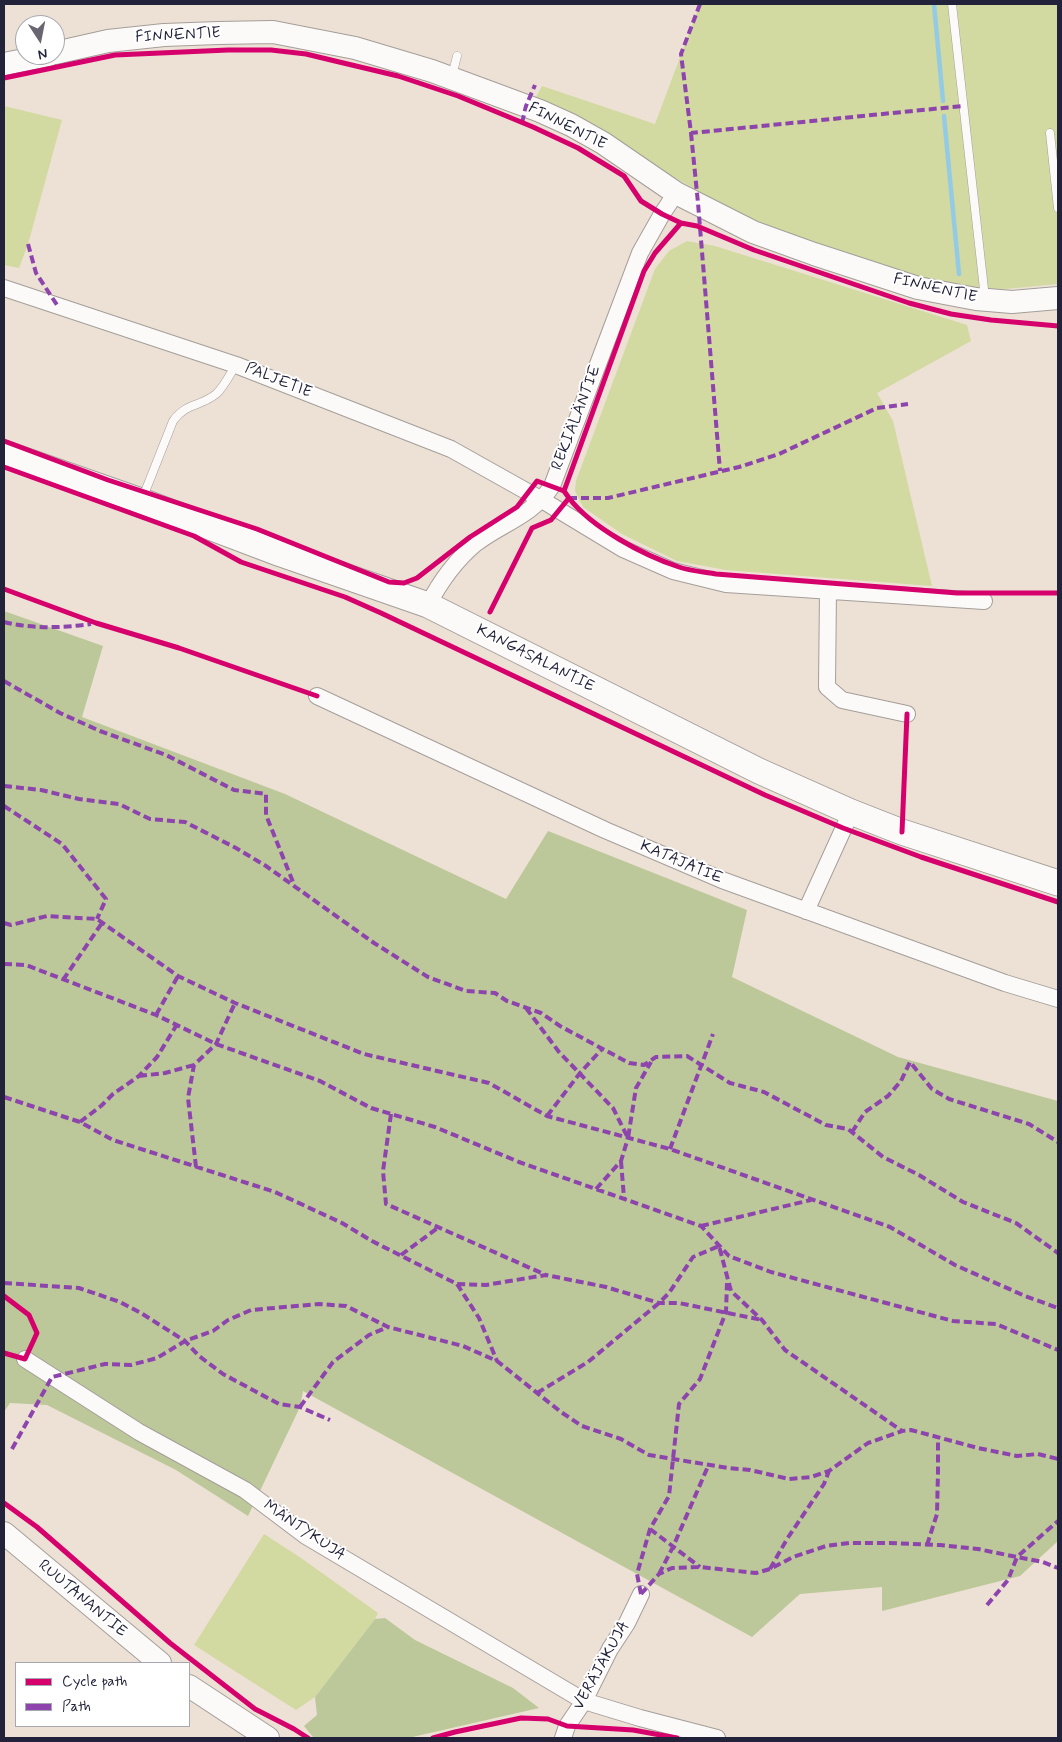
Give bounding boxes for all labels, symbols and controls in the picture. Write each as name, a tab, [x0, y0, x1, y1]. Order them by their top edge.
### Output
north arrow	[15, 15, 65, 65]
street label: FINNENTIE	[135, 24, 221, 48]
text: N	[36, 44, 49, 63]
street label: FINNENTIE	[525, 99, 609, 155]
street label: FINNENTIE	[891, 270, 979, 308]
street label: PALJETIE	[242, 359, 314, 403]
street label: REKIÄLÄNTIE	[548, 363, 606, 473]
street label: KANGASALANTIE	[473, 621, 597, 697]
street label: KATAJATIE	[637, 837, 725, 889]
street label: MÄNTYKUJA	[259, 1497, 349, 1565]
street label: RUUTANANTIE	[34, 1556, 130, 1642]
street label: VERÄJÄKUJA	[570, 1618, 634, 1714]
legend	[15, 1662, 190, 1727]
text: Cycle path	[62, 1672, 127, 1692]
text: Path	[62, 1697, 91, 1717]

